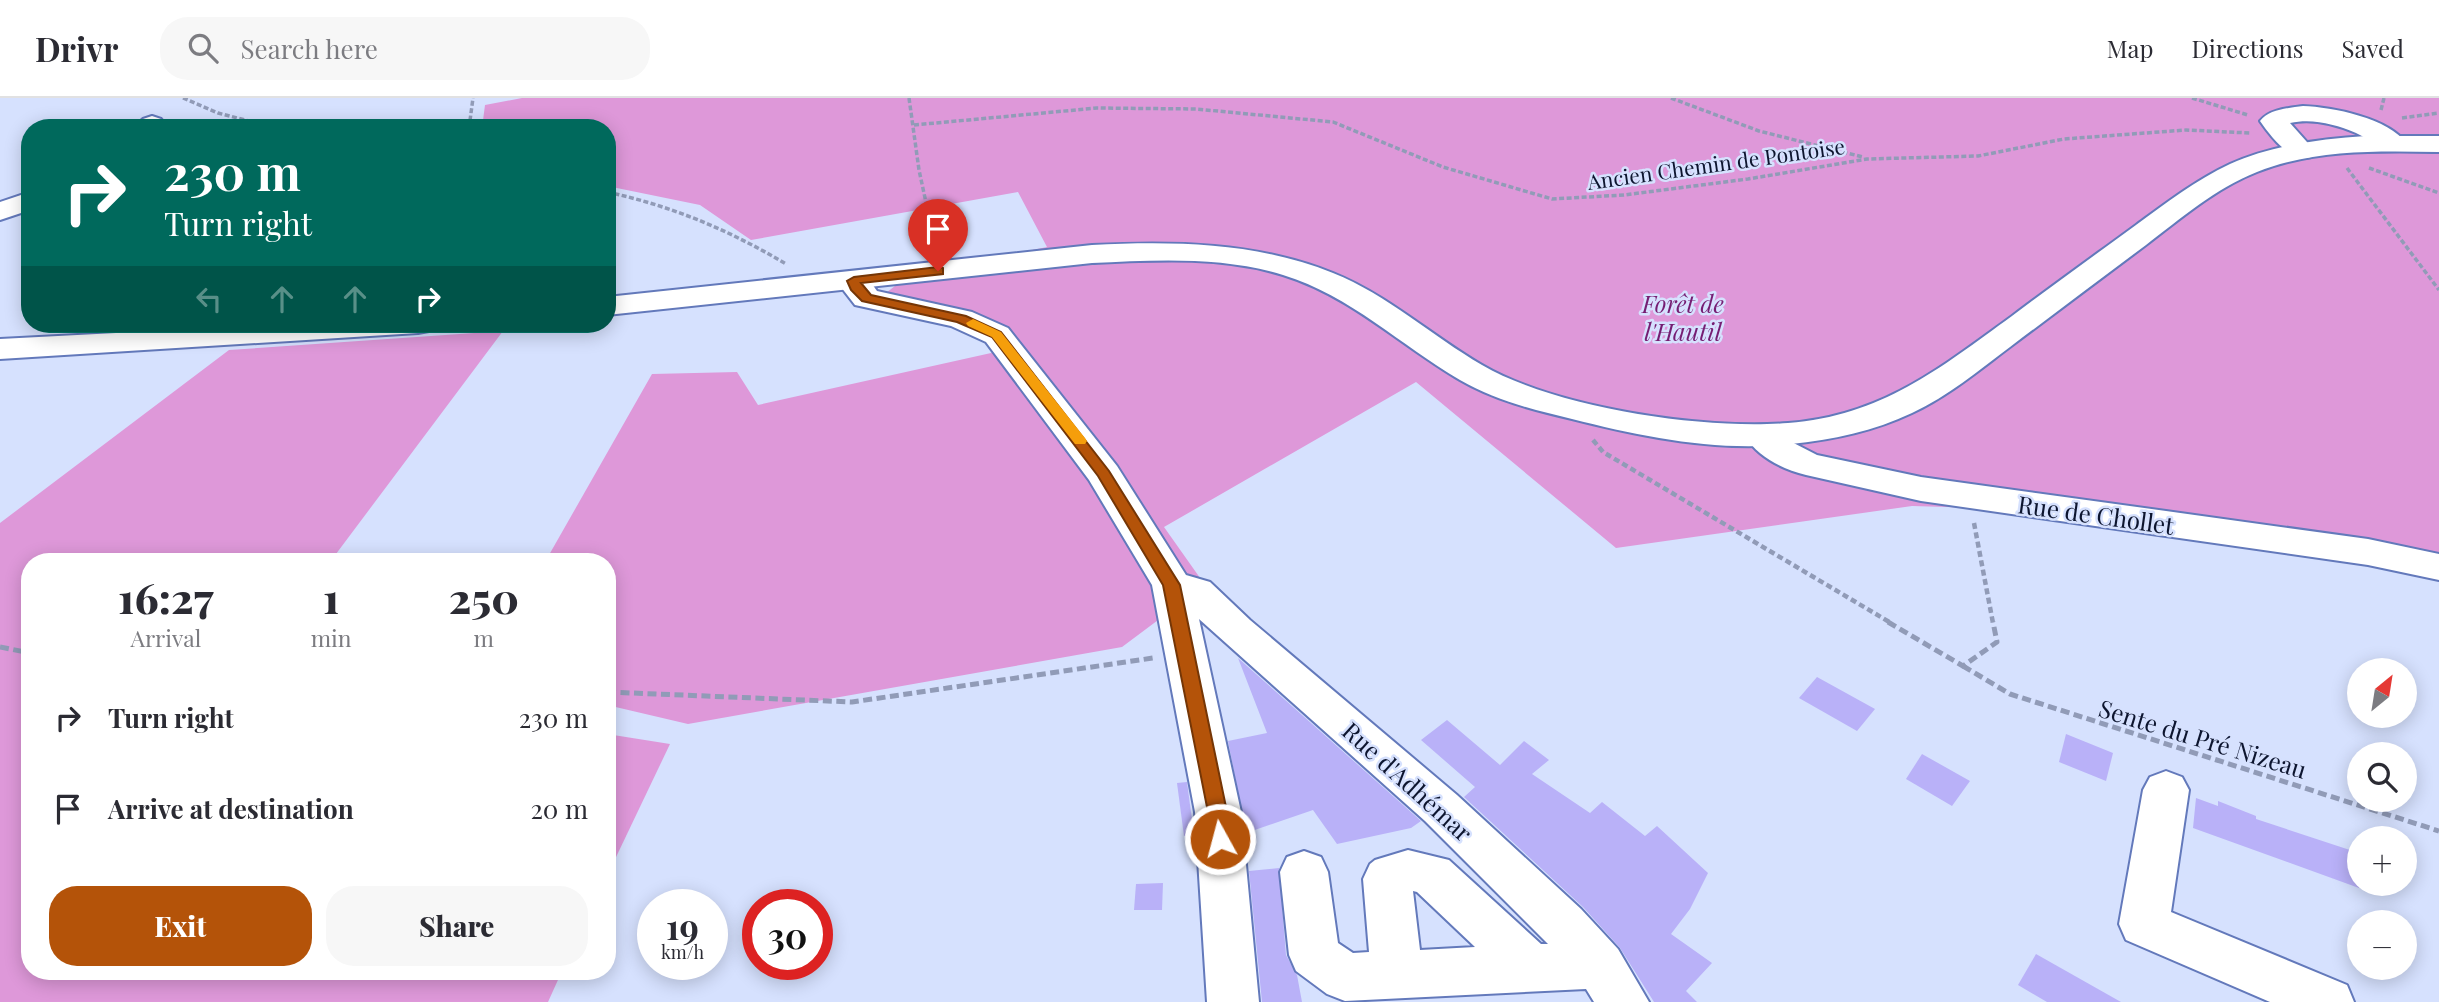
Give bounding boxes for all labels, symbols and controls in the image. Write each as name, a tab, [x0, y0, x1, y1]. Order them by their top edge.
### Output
search box	[160, 17, 650, 80]
text: Drivr	[35, 26, 118, 70]
icon: search	[184, 29, 222, 67]
text: Search here	[240, 31, 378, 66]
text: Map	[2107, 32, 2153, 64]
text: Directions	[2191, 32, 2304, 64]
text: Saved	[2342, 32, 2404, 64]
street label: Ancien Chemin de Pontoise	[1584, 131, 1847, 195]
text: 230 m	[164, 138, 301, 203]
icon: right	[49, 147, 140, 238]
pin	[908, 199, 968, 271]
text: Turn right	[164, 201, 312, 244]
icon: arrive	[919, 210, 957, 248]
icon: left	[190, 280, 228, 318]
icon: ahead	[263, 280, 301, 318]
icon: ahead	[336, 280, 374, 318]
icon: right	[409, 280, 447, 318]
park label: Forêt de l'Hautil	[1641, 287, 1724, 347]
street label: Rue de Chollet	[2016, 487, 2177, 541]
text: 16:27	[118, 569, 214, 625]
text: 1	[323, 569, 339, 625]
text: 250	[449, 569, 519, 625]
text: Arrival	[130, 622, 201, 653]
text: min	[311, 622, 352, 653]
text: m	[474, 622, 494, 653]
north arrow	[2347, 658, 2417, 728]
map controls	[2347, 658, 2417, 980]
street label: Sente du Pré Nizeau	[2095, 691, 2311, 785]
icon: right	[49, 699, 87, 737]
text: Turn right	[108, 700, 234, 735]
text: 230 m	[519, 700, 588, 735]
street label: Rue d'Adhémar	[1336, 714, 1480, 848]
button: search	[2347, 742, 2417, 812]
icon: arrive	[49, 790, 87, 828]
text: Arrive at destination	[108, 791, 354, 826]
text: 20 m	[530, 791, 588, 826]
position arrow	[1183, 802, 1257, 876]
button: +	[2347, 826, 2417, 896]
button: Exit	[49, 886, 312, 966]
button: Share	[326, 886, 588, 966]
speed limit sign: 30	[742, 889, 833, 980]
text: 19	[666, 902, 699, 949]
button: −	[2347, 910, 2417, 980]
text: km/h	[661, 940, 704, 964]

